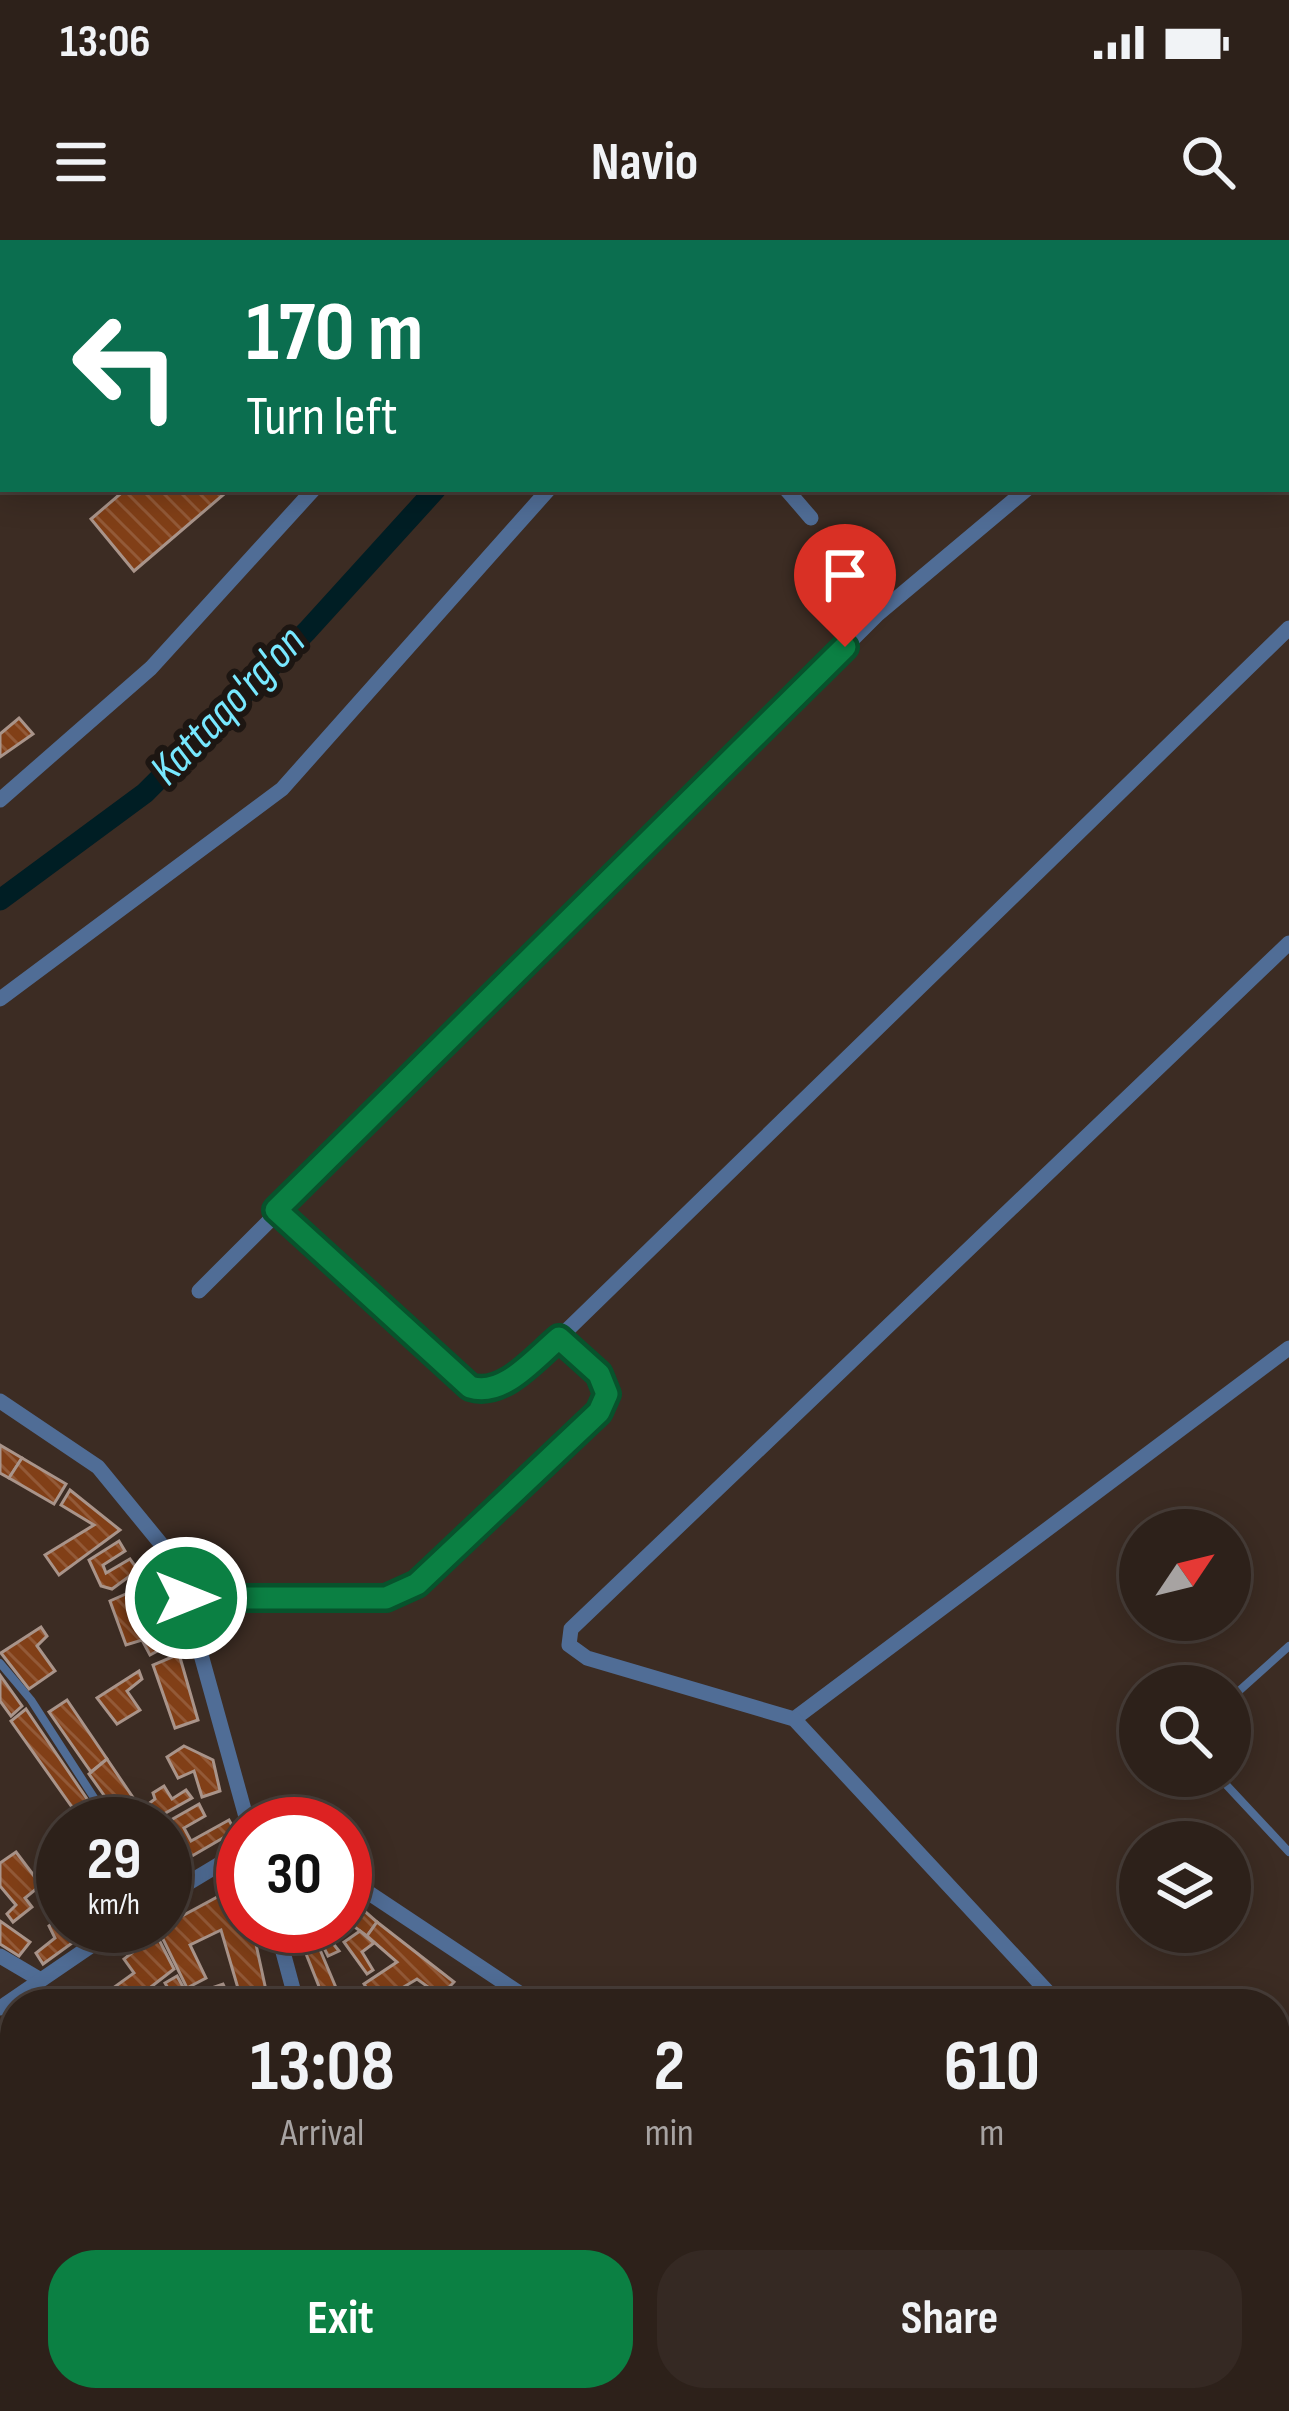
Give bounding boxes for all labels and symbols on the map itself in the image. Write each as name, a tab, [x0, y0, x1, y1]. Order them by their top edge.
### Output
pin	[794, 524, 896, 647]
water label: Kattaqo'rg'on	[139, 615, 317, 797]
north arrow	[1119, 1509, 1251, 1641]
position arrow	[123, 1535, 249, 1661]
speed limit sign: 30	[216, 1797, 372, 1953]

